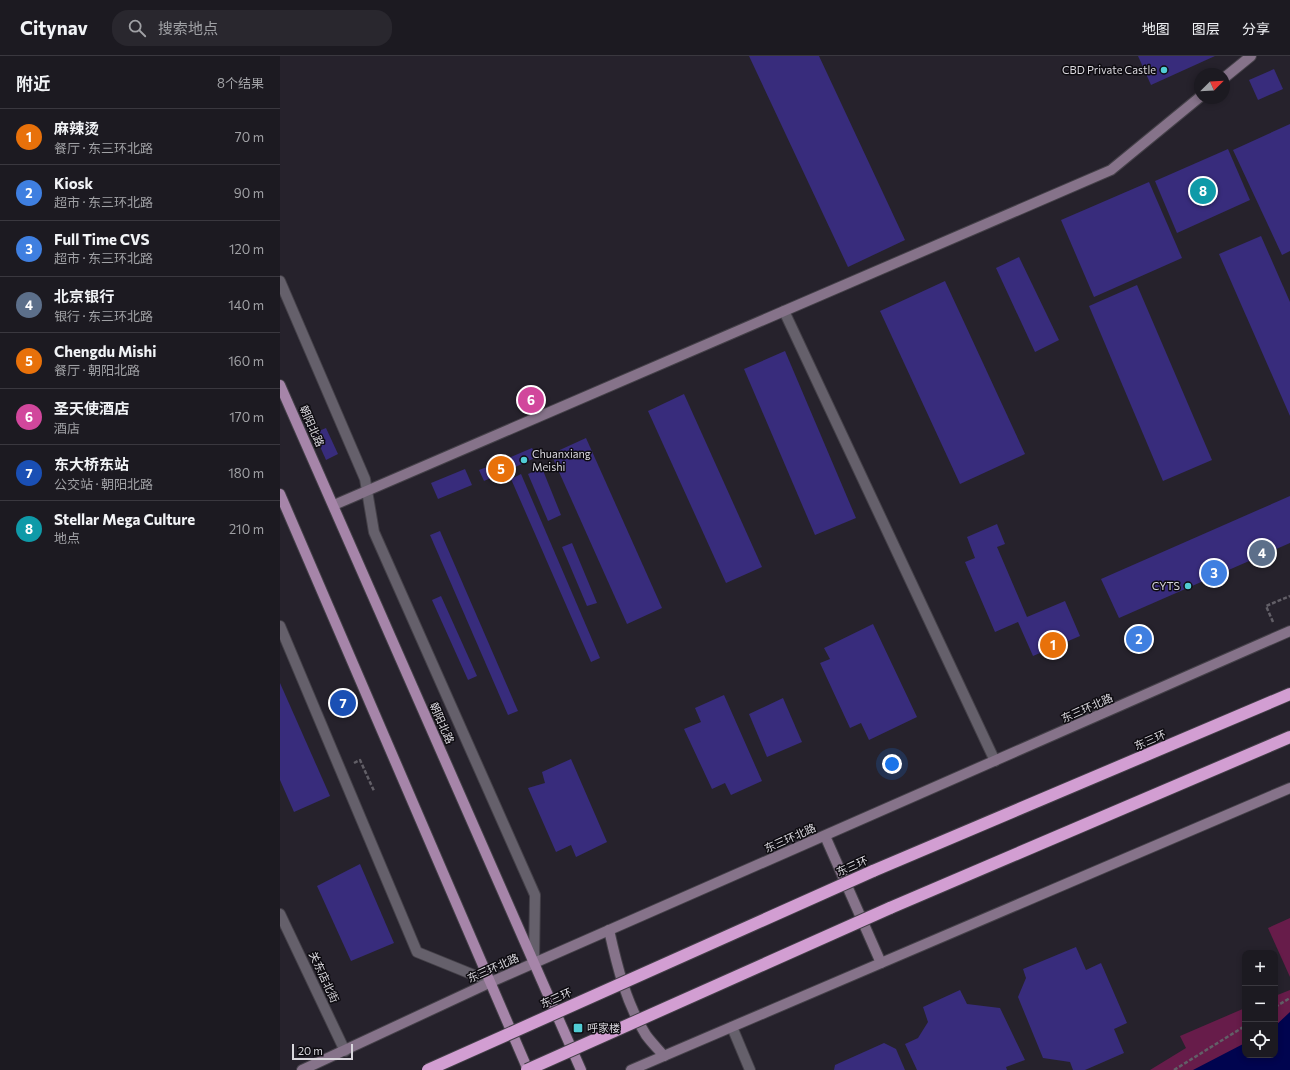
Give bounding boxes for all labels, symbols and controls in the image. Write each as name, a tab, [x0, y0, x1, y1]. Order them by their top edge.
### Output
search box	[112, 10, 392, 46]
text: Citynav	[20, 16, 88, 39]
icon: search	[126, 17, 148, 39]
text: 搜索地点	[158, 19, 218, 37]
text: 地图	[1142, 20, 1170, 37]
text: 图层	[1192, 20, 1220, 37]
text: 分享	[1242, 20, 1270, 37]
place label: CBD Private Castle	[1062, 63, 1156, 76]
marker: CBD Private Castle	[1159, 65, 1169, 75]
north arrow	[1194, 68, 1230, 104]
text: 附近	[16, 73, 50, 94]
text: 8个结果	[217, 75, 264, 91]
text: 麻辣烫	[54, 119, 99, 137]
text: 1	[26, 129, 32, 145]
text: 70 m	[235, 129, 264, 145]
text: 餐厅 · 东三环北路	[54, 140, 153, 156]
text: Kiosk	[54, 174, 93, 192]
pin: 8	[1190, 176, 1216, 206]
text: 2	[25, 185, 33, 201]
text: 90 m	[234, 185, 264, 201]
text: 超市 · 东三环北路	[54, 194, 153, 210]
text: Full Time CVS	[54, 230, 149, 248]
text: 3	[25, 241, 33, 257]
text: 120 m	[229, 241, 264, 257]
text: 超市 · 东三环北路	[54, 250, 153, 266]
text: 北京银行	[54, 287, 114, 305]
text: 4	[25, 297, 33, 313]
text: 140 m	[228, 297, 264, 313]
text: 银行 · 东三环北路	[54, 308, 153, 324]
text: Chengdu Mishi	[54, 342, 156, 360]
text: 5	[25, 353, 33, 369]
text: 160 m	[228, 353, 264, 369]
text: 餐厅 · 朝阳北路	[54, 362, 140, 378]
pin: 6	[518, 385, 544, 415]
text: 圣天使酒店	[54, 399, 129, 417]
street label: 朝阳北路	[298, 403, 327, 449]
text: 6	[25, 409, 33, 425]
text: 170 m	[229, 409, 264, 425]
text: 酒店	[54, 420, 80, 436]
place label: Chuanxiang Meishi	[532, 447, 591, 473]
pin: 5	[488, 454, 514, 484]
text: 东大桥东站	[54, 455, 129, 473]
marker: Chuanxiang Meishi	[519, 455, 529, 465]
text: 7	[25, 465, 33, 481]
text: 180 m	[228, 465, 264, 481]
text: 公交站 · 朝阳北路	[54, 476, 153, 492]
text: Stellar Mega Culture	[54, 510, 195, 528]
text: 8	[25, 521, 33, 537]
text: 210 m	[229, 521, 264, 537]
text: 地点	[54, 530, 80, 546]
pin: 4	[1249, 538, 1275, 568]
pin: 3	[1201, 558, 1227, 588]
place label: CYTS	[1152, 579, 1180, 592]
marker: CYTS	[1183, 581, 1193, 591]
pin: 2	[1126, 624, 1152, 654]
pin: 1	[1040, 630, 1066, 660]
pin: 7	[330, 688, 356, 718]
street label: 东三环北路	[1059, 690, 1115, 725]
street label: 朝阳北路	[428, 700, 457, 746]
street label: 东三环	[1132, 727, 1168, 752]
your location	[882, 754, 902, 774]
street label: 东三环北路	[762, 820, 818, 855]
street label: 东三环	[834, 853, 870, 878]
street label: 关东店北街	[307, 949, 342, 1004]
street label: 东三环北路	[465, 950, 521, 985]
map controls	[1242, 950, 1278, 1058]
button: +	[1242, 950, 1278, 986]
street label: 东三环	[538, 985, 574, 1010]
button: −	[1242, 986, 1278, 1022]
place label: 呼家楼	[587, 1021, 620, 1034]
marker: 呼家楼	[572, 1022, 584, 1034]
button: locate	[1242, 1022, 1278, 1058]
scale bar	[292, 1042, 353, 1061]
text: 20 m	[298, 1044, 323, 1057]

